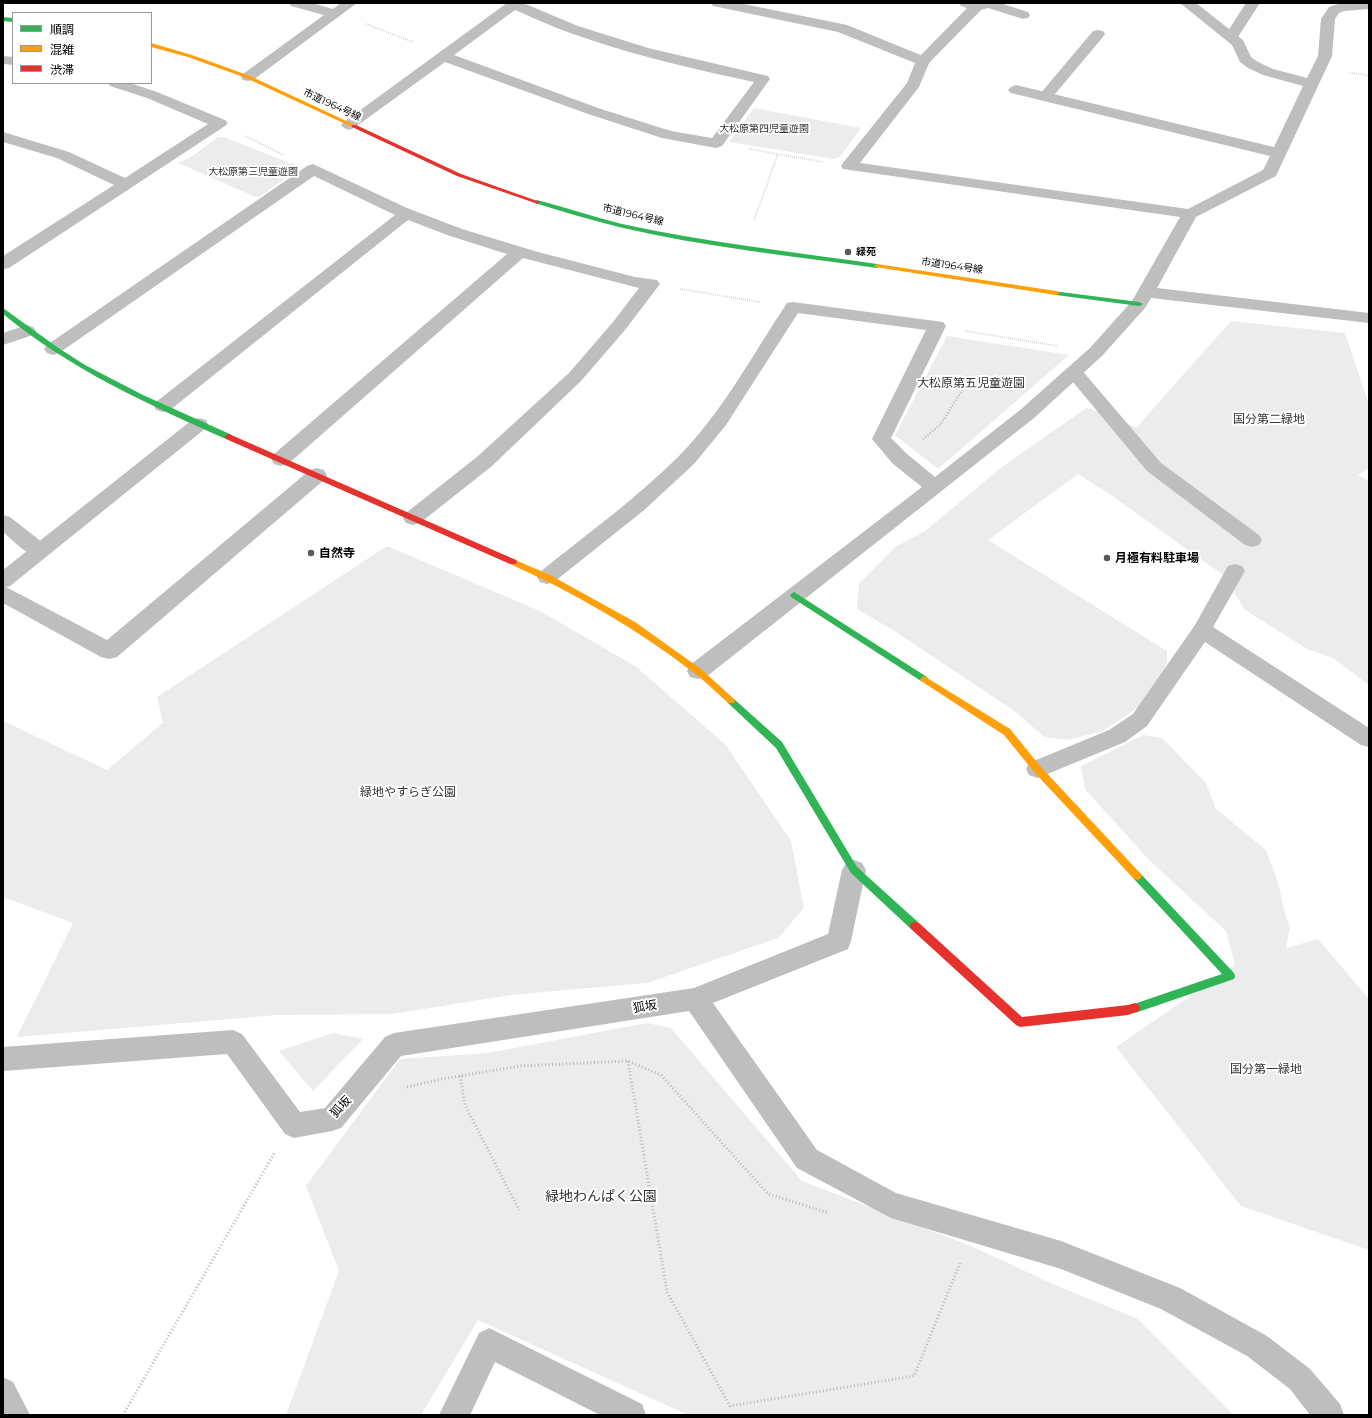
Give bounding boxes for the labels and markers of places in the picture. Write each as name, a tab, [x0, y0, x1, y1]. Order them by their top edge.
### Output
place label: 緑苑	[856, 246, 876, 258]
marker: 緑苑	[843, 247, 853, 257]
place label: 自然寺	[319, 546, 355, 560]
marker: 自然寺	[306, 548, 316, 558]
place label: 月極有料駐車場	[1115, 551, 1199, 565]
marker: 月極有料駐車場	[1102, 553, 1112, 563]

